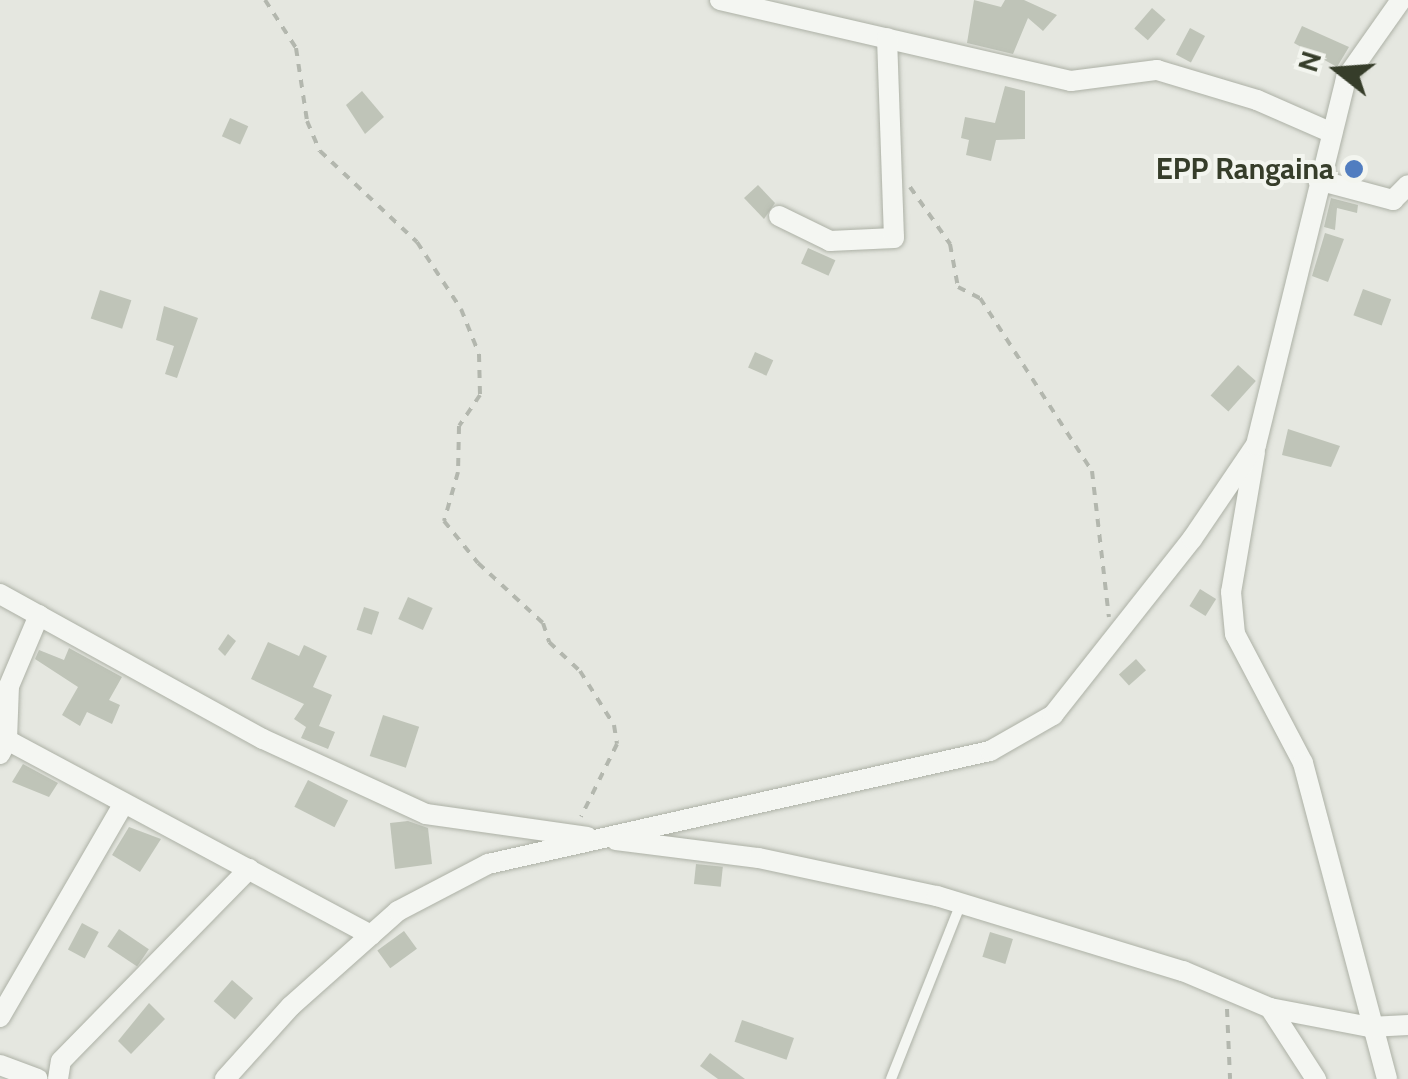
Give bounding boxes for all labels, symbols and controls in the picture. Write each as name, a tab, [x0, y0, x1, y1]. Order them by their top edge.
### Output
north arrow	[1288, 20, 1388, 120]
text: N	[1290, 47, 1328, 76]
place label: EPP Rangaina	[1156, 151, 1334, 187]
marker: EPP Rangaina	[1343, 158, 1365, 180]

